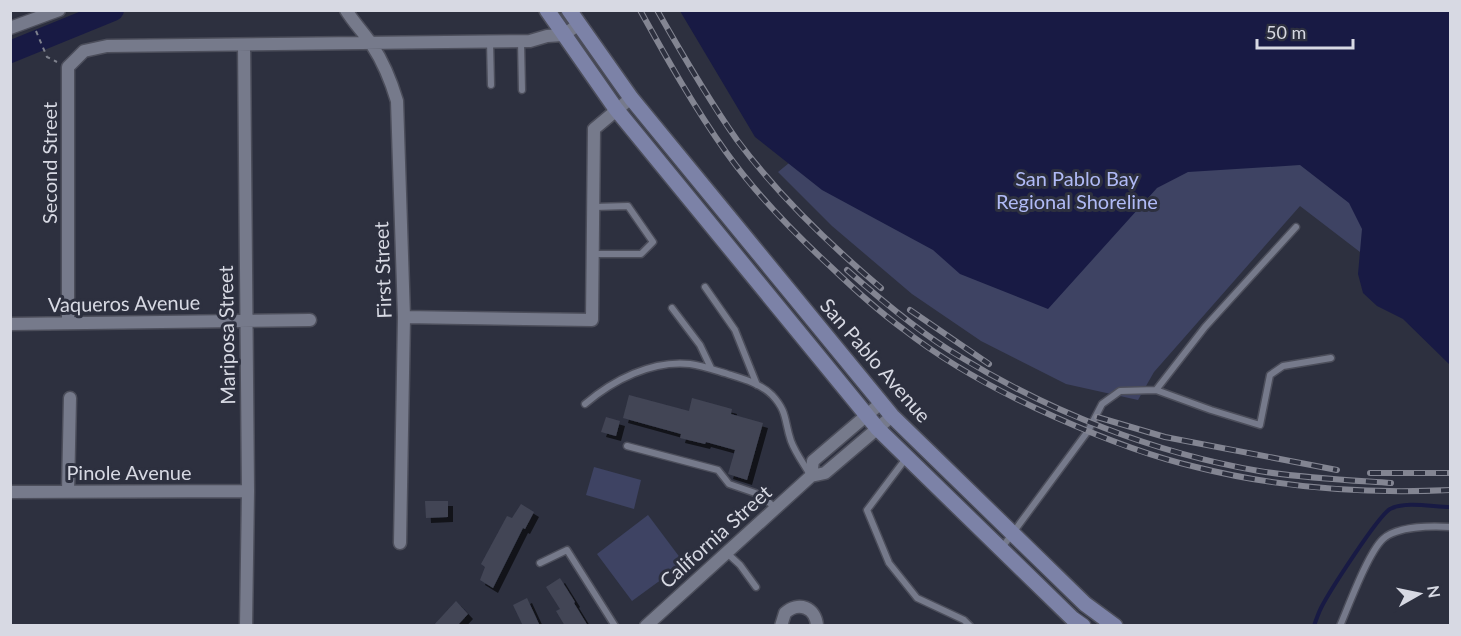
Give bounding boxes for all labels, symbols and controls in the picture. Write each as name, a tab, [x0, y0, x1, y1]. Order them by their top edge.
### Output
scale bar	[1257, 12, 1353, 50]
text: 50 m	[1266, 21, 1306, 43]
street label: Second Street	[37, 102, 61, 224]
park label: San Pablo Bay Regional Shoreline	[996, 166, 1158, 213]
street label: First Street	[368, 221, 396, 319]
street label: Mariposa Street	[213, 265, 239, 405]
street label: Vaqueros Avenue	[48, 290, 200, 316]
street label: San Pablo Avenue	[816, 293, 936, 427]
street label: Pinole Avenue	[66, 460, 192, 484]
street label: California Street	[654, 480, 776, 592]
north arrow	[1389, 564, 1449, 624]
text: N	[1424, 584, 1445, 599]

